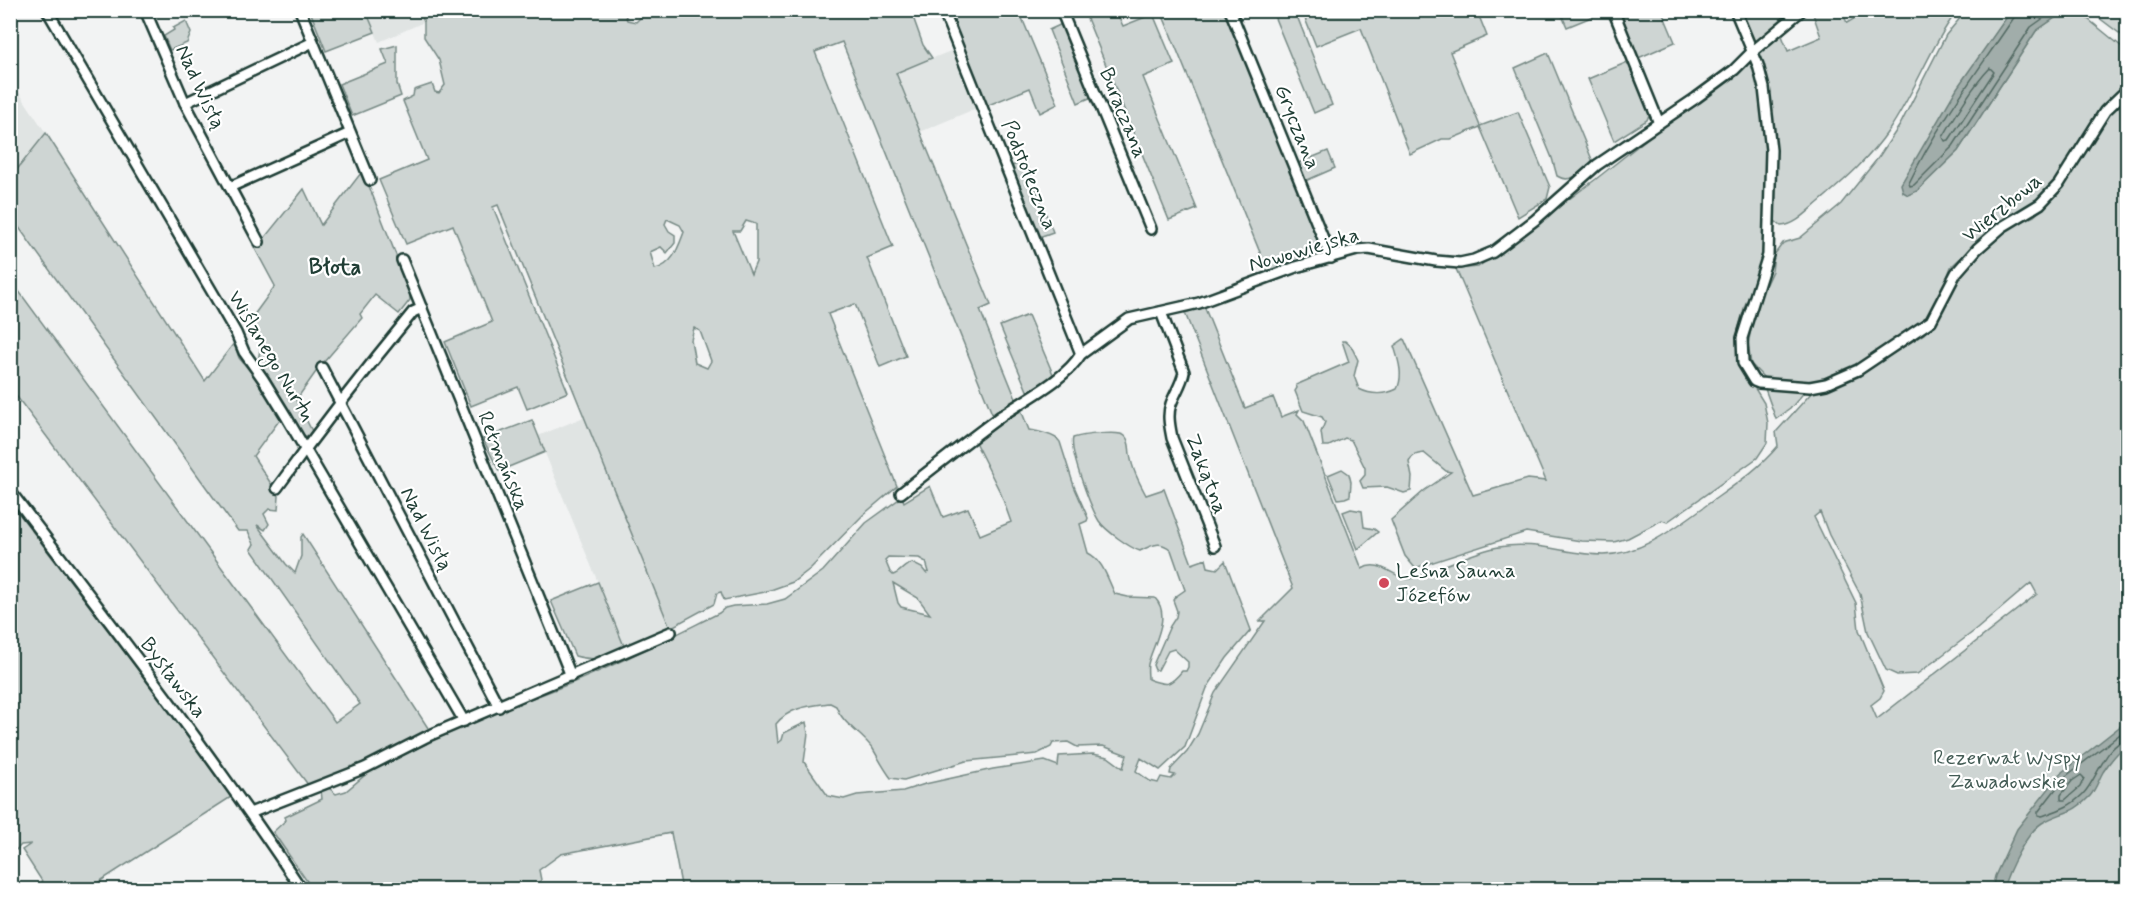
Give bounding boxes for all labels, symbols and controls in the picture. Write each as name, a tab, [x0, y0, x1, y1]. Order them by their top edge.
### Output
street label: Nad Wisłą	[168, 40, 232, 134]
street label: Buraczana	[1092, 63, 1154, 163]
street label: Gryczana	[1267, 80, 1327, 174]
street label: Podstołeczna	[994, 116, 1064, 234]
street label: Wierzbowa	[1956, 167, 2048, 249]
street label: Nowowiejska	[1246, 221, 1362, 279]
district label: Błota	[309, 254, 361, 282]
street label: Wiślanego Nurtu	[220, 285, 321, 427]
street label: Retmańska	[470, 407, 536, 515]
street label: Zakątna	[1178, 430, 1234, 518]
street label: Nad Wisłą	[393, 482, 459, 576]
place label: Leśna Sauna Józefów	[1396, 557, 1516, 609]
marker: Leśna Sauna Józefów	[1377, 576, 1391, 590]
street label: Bysławska	[133, 632, 213, 724]
park label: Rezerwat Wyspy Zawadowskie	[1933, 744, 2081, 796]

